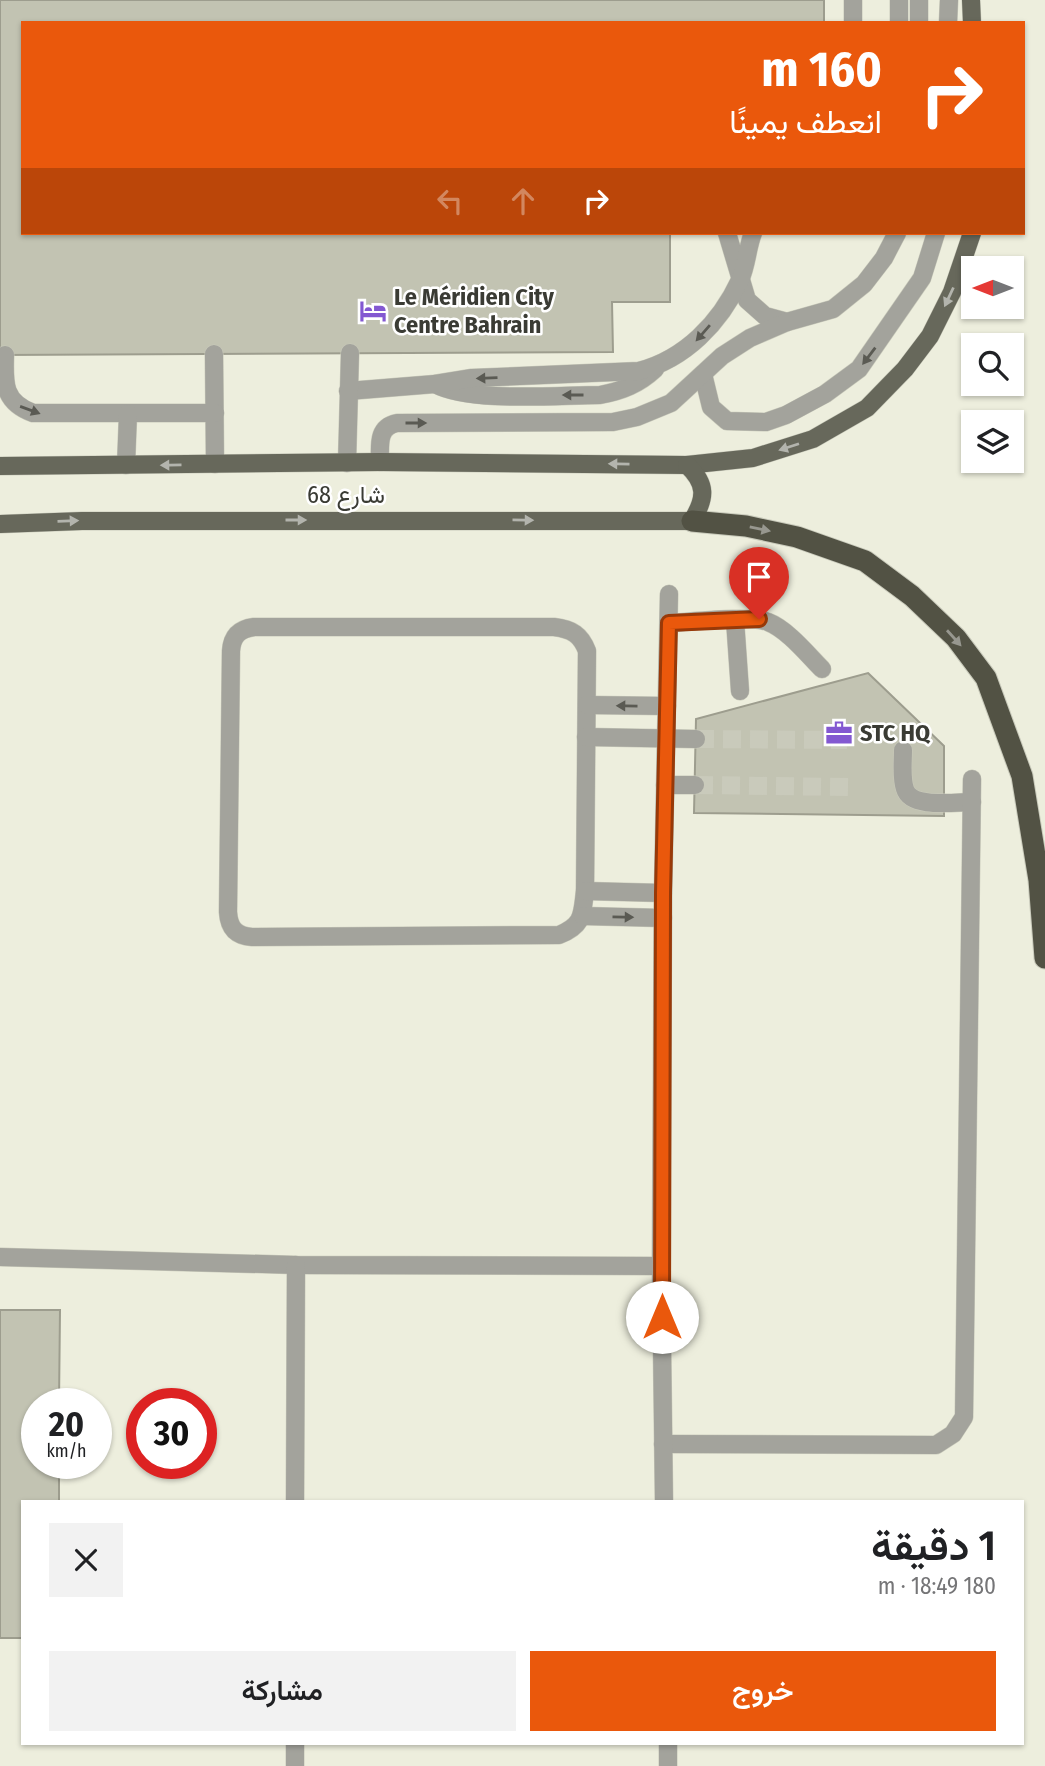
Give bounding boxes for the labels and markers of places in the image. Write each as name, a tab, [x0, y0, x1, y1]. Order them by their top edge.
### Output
place label: Le Méridien City Centre Bahrain	[394, 283, 554, 339]
hotel icon: Le Méridien City Centre Bahrain	[358, 296, 388, 326]
pin	[729, 547, 789, 619]
office icon: STC HQ	[824, 718, 854, 748]
place label: STC HQ	[860, 719, 931, 747]

